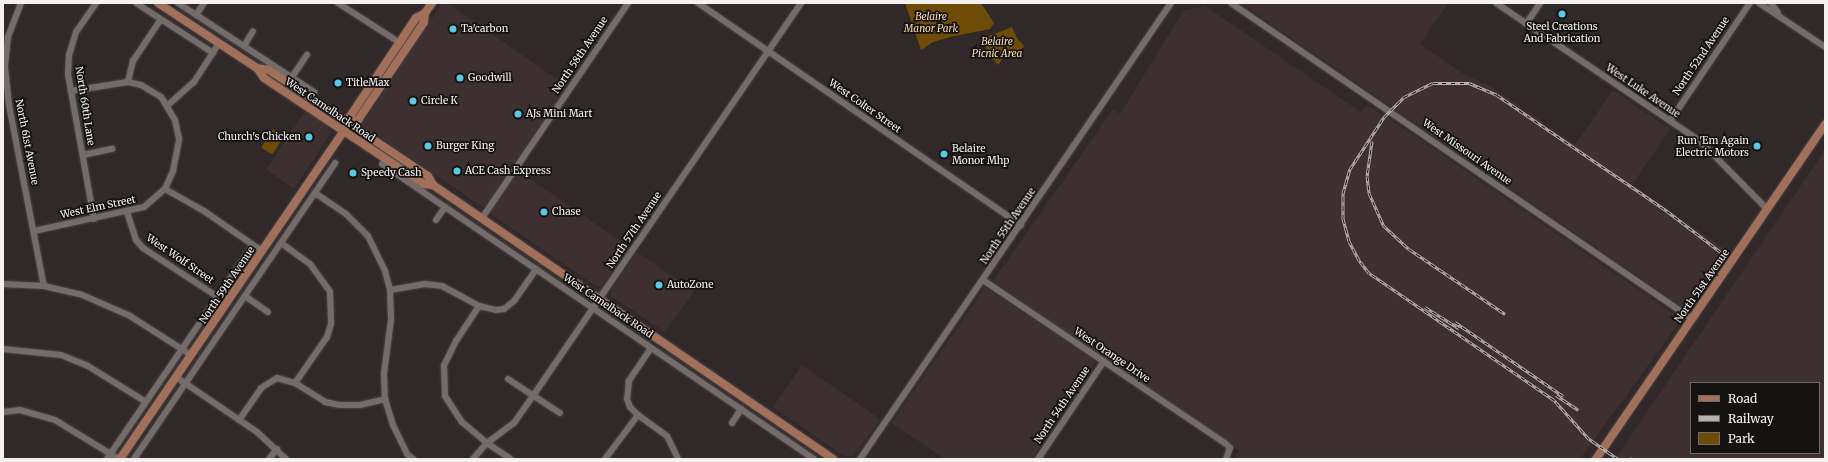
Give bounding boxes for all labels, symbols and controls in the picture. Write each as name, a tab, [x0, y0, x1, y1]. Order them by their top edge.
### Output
marker: Steel Creations And Fabrication	[1557, 9, 1567, 19]
park label: Belaire Manor Park	[904, 10, 958, 34]
street label: North 58th Avenue	[550, 14, 610, 96]
street label: North 52nd Avenue	[1670, 14, 1732, 98]
place label: Steel Creations And Fabrication	[1524, 20, 1600, 44]
place label: Ta'carbon	[461, 23, 508, 35]
marker: Ta'carbon	[448, 24, 458, 34]
park label: Belaire Picnic Area	[972, 35, 1022, 58]
street label: West Luke Avenue	[1604, 62, 1682, 120]
street label: North 60th Lane	[73, 66, 97, 146]
place label: Goodwill	[468, 72, 512, 84]
marker: Goodwill	[455, 73, 465, 83]
street label: West Camelback Road	[283, 76, 377, 144]
place label: TitleMax	[346, 77, 390, 89]
street label: West Colter Street	[827, 77, 903, 135]
marker: TitleMax	[333, 78, 343, 88]
place label: Circle K	[421, 95, 458, 107]
marker: Circle K	[408, 96, 418, 106]
street label: North 61st Avenue	[13, 98, 41, 186]
place label: AJs Mini Mart	[526, 108, 592, 120]
marker: AJs Mini Mart	[513, 109, 523, 119]
street label: West Missouri Avenue	[1420, 117, 1514, 187]
place label: Church's Chicken	[218, 131, 301, 143]
marker: Church's Chicken	[304, 132, 314, 142]
place label: Run 'Em Again Electric Motors	[1676, 134, 1749, 158]
place label: Burger King	[436, 140, 494, 152]
marker: Burger King	[423, 141, 433, 151]
marker: Run 'Em Again Electric Motors	[1752, 141, 1762, 151]
place label: Belaire Monor Mhp	[952, 142, 1009, 166]
marker: Belaire Monor Mhp	[939, 149, 949, 159]
place label: ACE Cash Express	[465, 165, 551, 177]
marker: ACE Cash Express	[452, 166, 462, 176]
place label: Speedy Cash	[361, 167, 422, 179]
marker: Speedy Cash	[348, 168, 358, 178]
street label: North 55th Avenue	[978, 186, 1038, 266]
street label: North 57th Avenue	[604, 189, 664, 271]
street label: West Elm Street	[59, 193, 137, 221]
place label: Chase	[552, 206, 581, 218]
marker: Chase	[539, 207, 549, 217]
street label: West Wolf Street	[144, 232, 216, 286]
street label: North 59th Avenue	[197, 244, 257, 326]
street label: North 51st Avenue	[1672, 247, 1732, 325]
street label: West Camelback Road	[561, 272, 655, 340]
place label: AutoZone	[667, 279, 713, 291]
marker: AutoZone	[654, 280, 664, 290]
street label: West Orange Drive	[1072, 325, 1152, 385]
street label: North 54th Avenue	[1032, 364, 1092, 446]
legend	[1690, 382, 1820, 454]
text: Road	[1728, 391, 1757, 406]
text: Railway	[1728, 411, 1774, 426]
text: Park	[1728, 431, 1755, 446]

